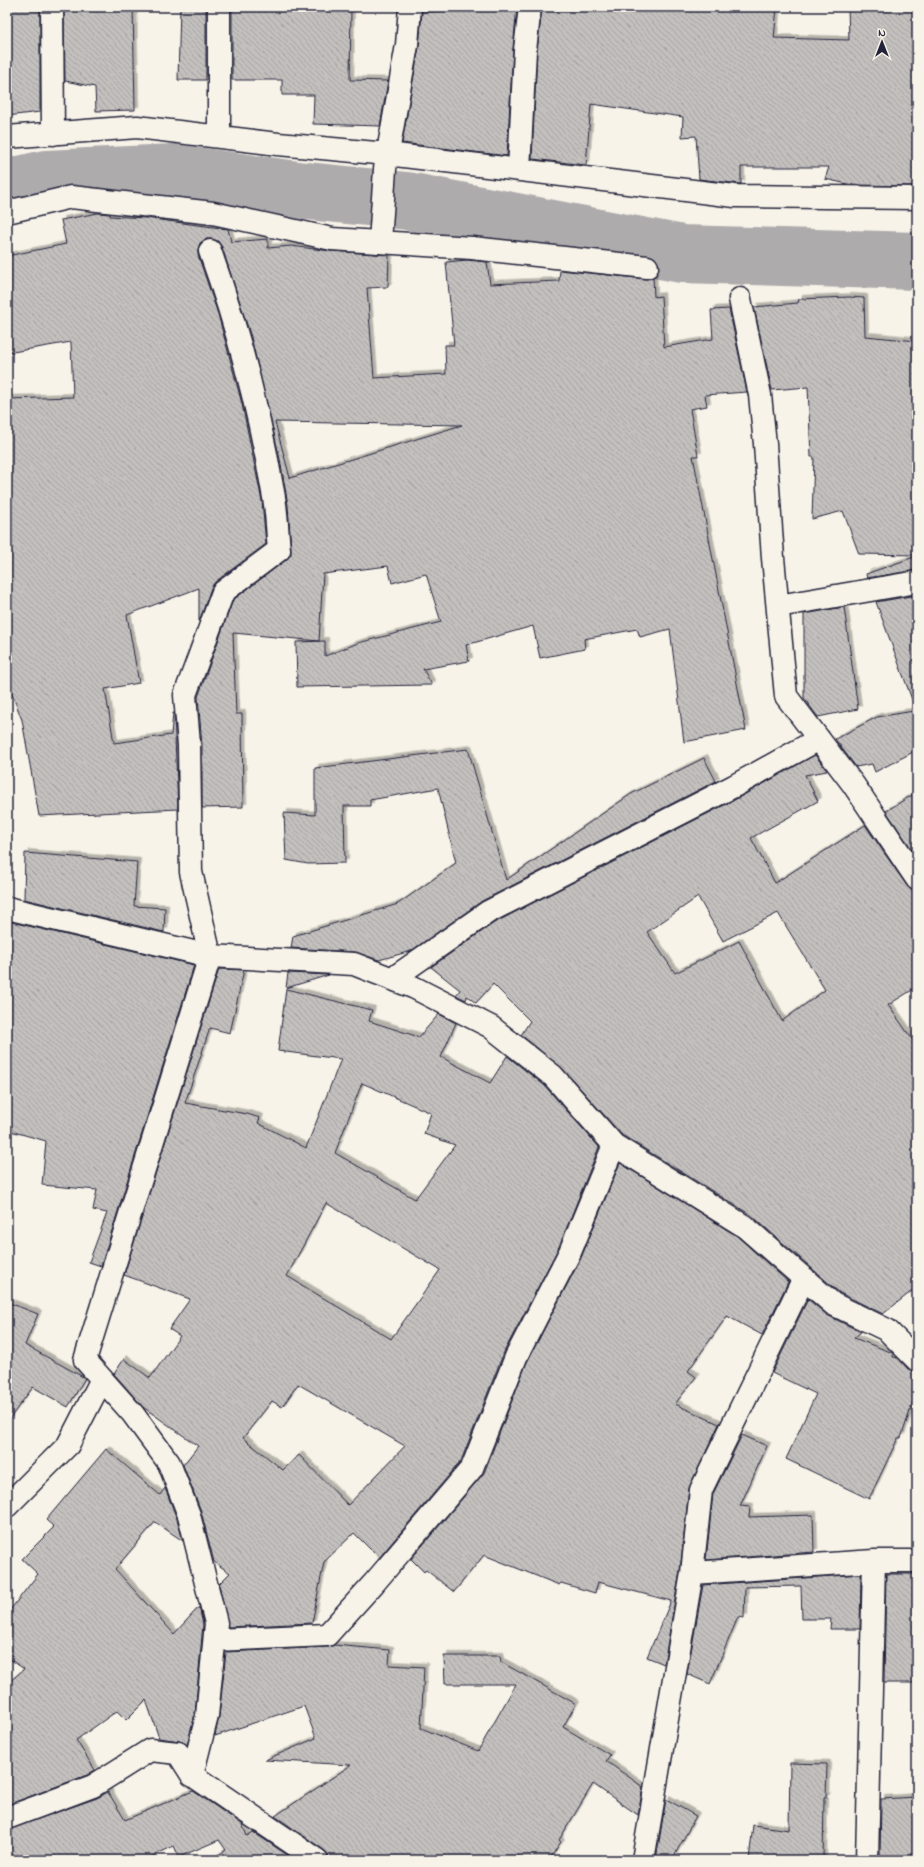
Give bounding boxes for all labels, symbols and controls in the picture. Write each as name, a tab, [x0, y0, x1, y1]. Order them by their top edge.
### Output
north arrow	[862, 22, 902, 62]
text: N	[878, 25, 886, 41]

